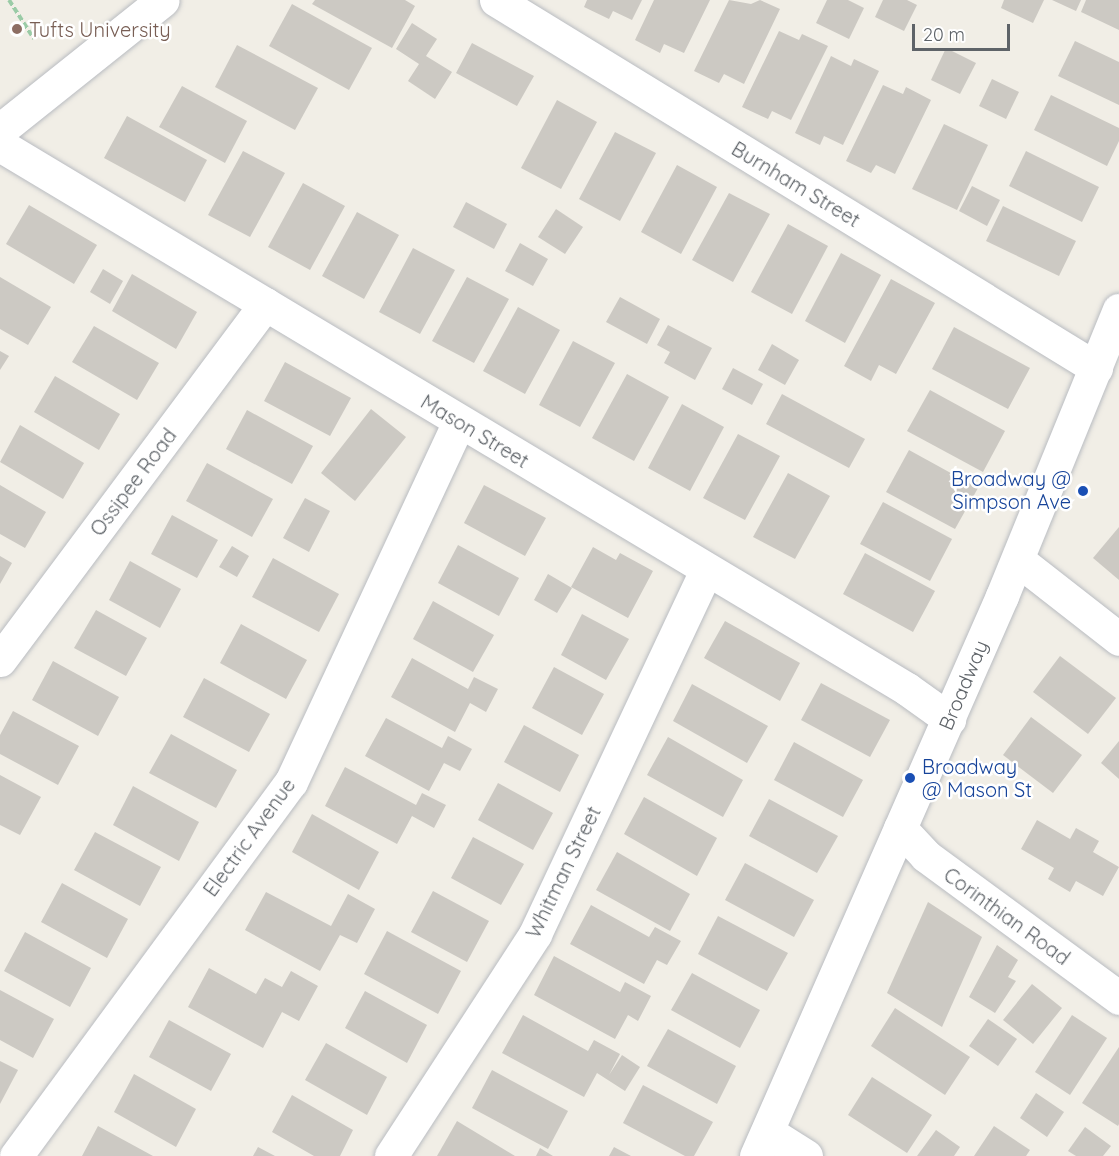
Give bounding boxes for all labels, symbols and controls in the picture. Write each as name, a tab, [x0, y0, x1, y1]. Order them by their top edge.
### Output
scale bar	[915, 12, 1012, 50]
place label: Tufts University	[29, 17, 171, 41]
marker: Tufts University	[10, 22, 24, 36]
text: 20 m	[923, 23, 965, 46]
street label: Burnham Street	[727, 136, 865, 232]
street label: Mason Street	[417, 389, 533, 473]
street label: Ossipee Road	[85, 424, 181, 540]
place label: Broadway @ Simpson Ave	[951, 467, 1071, 514]
marker: Broadway @ Simpson Ave	[1076, 484, 1090, 498]
street label: Broadway	[933, 636, 993, 734]
place label: Broadway @ Mason St	[922, 754, 1032, 801]
marker: Broadway @ Mason St	[903, 771, 917, 785]
street label: Electric Avenue	[198, 773, 300, 901]
street label: Whitman Street	[521, 802, 605, 942]
street label: Corinthian Road	[939, 862, 1075, 970]

